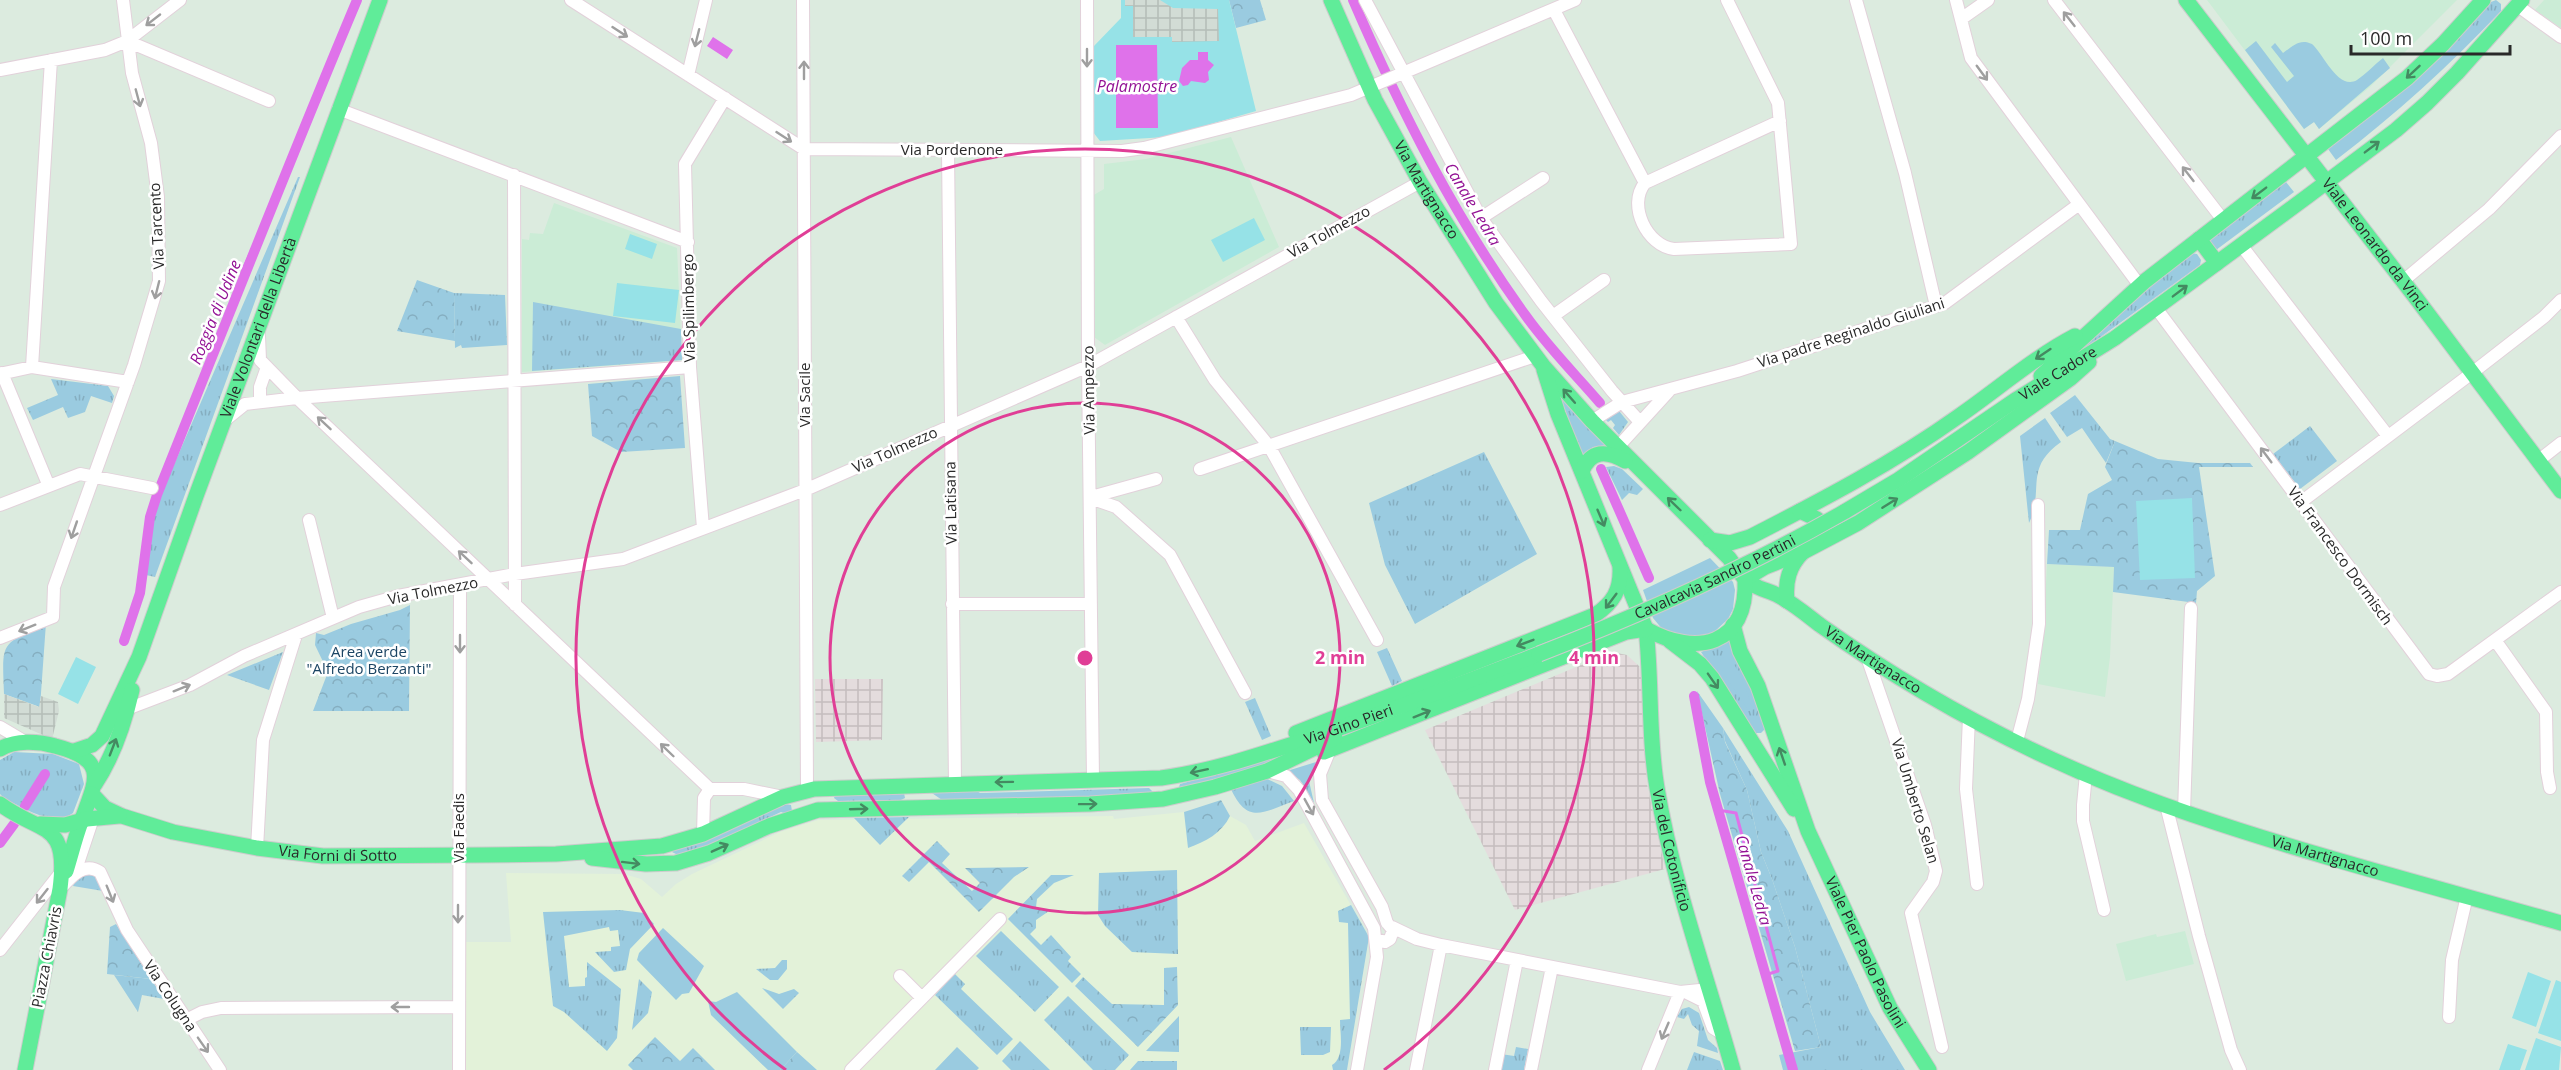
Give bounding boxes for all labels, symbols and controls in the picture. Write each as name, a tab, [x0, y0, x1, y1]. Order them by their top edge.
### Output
one-way arrow	[2062, 12, 2075, 28]
one-way arrow	[146, 14, 162, 27]
scale bar	[2351, 18, 2510, 56]
one-way arrow	[611, 26, 628, 38]
text: 100 m	[2360, 26, 2412, 50]
one-way arrow	[690, 28, 702, 47]
one-way arrow	[1081, 48, 1093, 68]
one-way arrow	[798, 60, 810, 80]
one-way arrow	[1975, 65, 1988, 81]
one-way arrow	[2406, 65, 2421, 79]
water label: Palamostre	[1097, 75, 1177, 97]
one-way arrow	[133, 88, 145, 107]
one-way arrow	[776, 130, 793, 143]
street label: Via Martignacco	[1390, 137, 1464, 243]
street label: Via Pordenone	[901, 139, 1003, 159]
one-way arrow	[2363, 141, 2379, 154]
water label: Canale Ledra	[1440, 158, 1506, 250]
one-way arrow	[2181, 166, 2194, 182]
street label: Viale Leonardo da Vinci	[2318, 173, 2433, 315]
street label: Via Tarcento	[144, 182, 168, 270]
one-way arrow	[2252, 187, 2268, 199]
street label: Via Tolmezzo	[1284, 200, 1373, 262]
street label: Viale Volontari della Libertà	[215, 234, 300, 421]
street label: Via Spilimbergo	[677, 254, 699, 362]
water label: Roggia di Udine	[184, 257, 246, 367]
one-way arrow	[150, 281, 162, 300]
one-way arrow	[2171, 285, 2187, 297]
street label: Via padre Reginaldo Giuliani	[1754, 292, 1947, 372]
street label: Viale Cadore	[2015, 341, 2100, 404]
street label: Via Ampezzo	[1077, 345, 1099, 435]
one-way arrow	[2035, 348, 2052, 360]
street label: Via Sacile	[794, 363, 814, 427]
one-way arrow	[1562, 389, 1576, 404]
one-way arrow	[316, 416, 331, 430]
street label: Via Tolmezzo	[849, 421, 940, 477]
one-way arrow	[2260, 448, 2272, 464]
street label: Via Latisana	[939, 461, 961, 545]
street label: Via Francesco Dormisch	[2284, 482, 2398, 629]
one-way arrow	[1881, 496, 1898, 508]
one-way arrow	[1666, 497, 1681, 512]
one-way arrow	[1596, 508, 1607, 526]
one-way arrow	[68, 521, 79, 539]
street label: Cavalcavia Sandro Pertini	[1631, 530, 1799, 623]
one-way arrow	[458, 550, 473, 564]
street label: Via Tolmezzo	[386, 571, 480, 609]
one-way arrow	[1604, 592, 1617, 608]
street label: Via Martignacco	[1821, 621, 1926, 698]
one-way arrow	[18, 623, 36, 634]
one-way arrow	[454, 634, 466, 654]
one-way arrow	[1516, 638, 1535, 649]
park label: Area verde "Alfredo Berzanti"	[307, 641, 431, 678]
text: 2 min	[1315, 645, 1365, 669]
text: 4 min	[1569, 645, 1619, 669]
centre of rings	[1075, 648, 1095, 668]
one-way arrow	[1707, 672, 1719, 689]
one-way arrow	[172, 682, 191, 693]
street label: Via Gino Pieri	[1301, 699, 1396, 749]
one-way arrow	[1413, 707, 1431, 718]
street label: Via Umberto Selan	[1887, 736, 1944, 866]
one-way arrow	[108, 739, 119, 757]
one-way arrow	[659, 743, 674, 757]
one-way arrow	[1775, 747, 1786, 766]
one-way arrow	[1189, 766, 1209, 777]
one-way arrow	[995, 777, 1015, 788]
street label: Via del Cotonificio	[1648, 788, 1696, 914]
street label: Via Faedis	[448, 793, 468, 863]
one-way arrow	[1304, 797, 1315, 815]
one-way arrow	[1077, 798, 1097, 810]
one-way arrow	[848, 803, 868, 815]
street label: Via Martignacco	[2269, 830, 2382, 881]
water label: Canale Ledra	[1731, 832, 1777, 928]
street label: Via Forni di Sotto	[278, 840, 397, 865]
one-way arrow	[711, 842, 729, 854]
one-way arrow	[620, 857, 640, 868]
street label: Viale Pier Paolo Pasolini	[1821, 873, 1911, 1032]
one-way arrow	[105, 884, 116, 902]
one-way arrow	[36, 888, 49, 904]
one-way arrow	[452, 903, 464, 923]
street label: Piazza Chiavris	[26, 904, 66, 1009]
street label: Via Colugna	[140, 956, 202, 1035]
one-way arrow	[390, 1001, 410, 1013]
one-way arrow	[1658, 1022, 1670, 1040]
one-way arrow	[197, 1036, 209, 1053]

